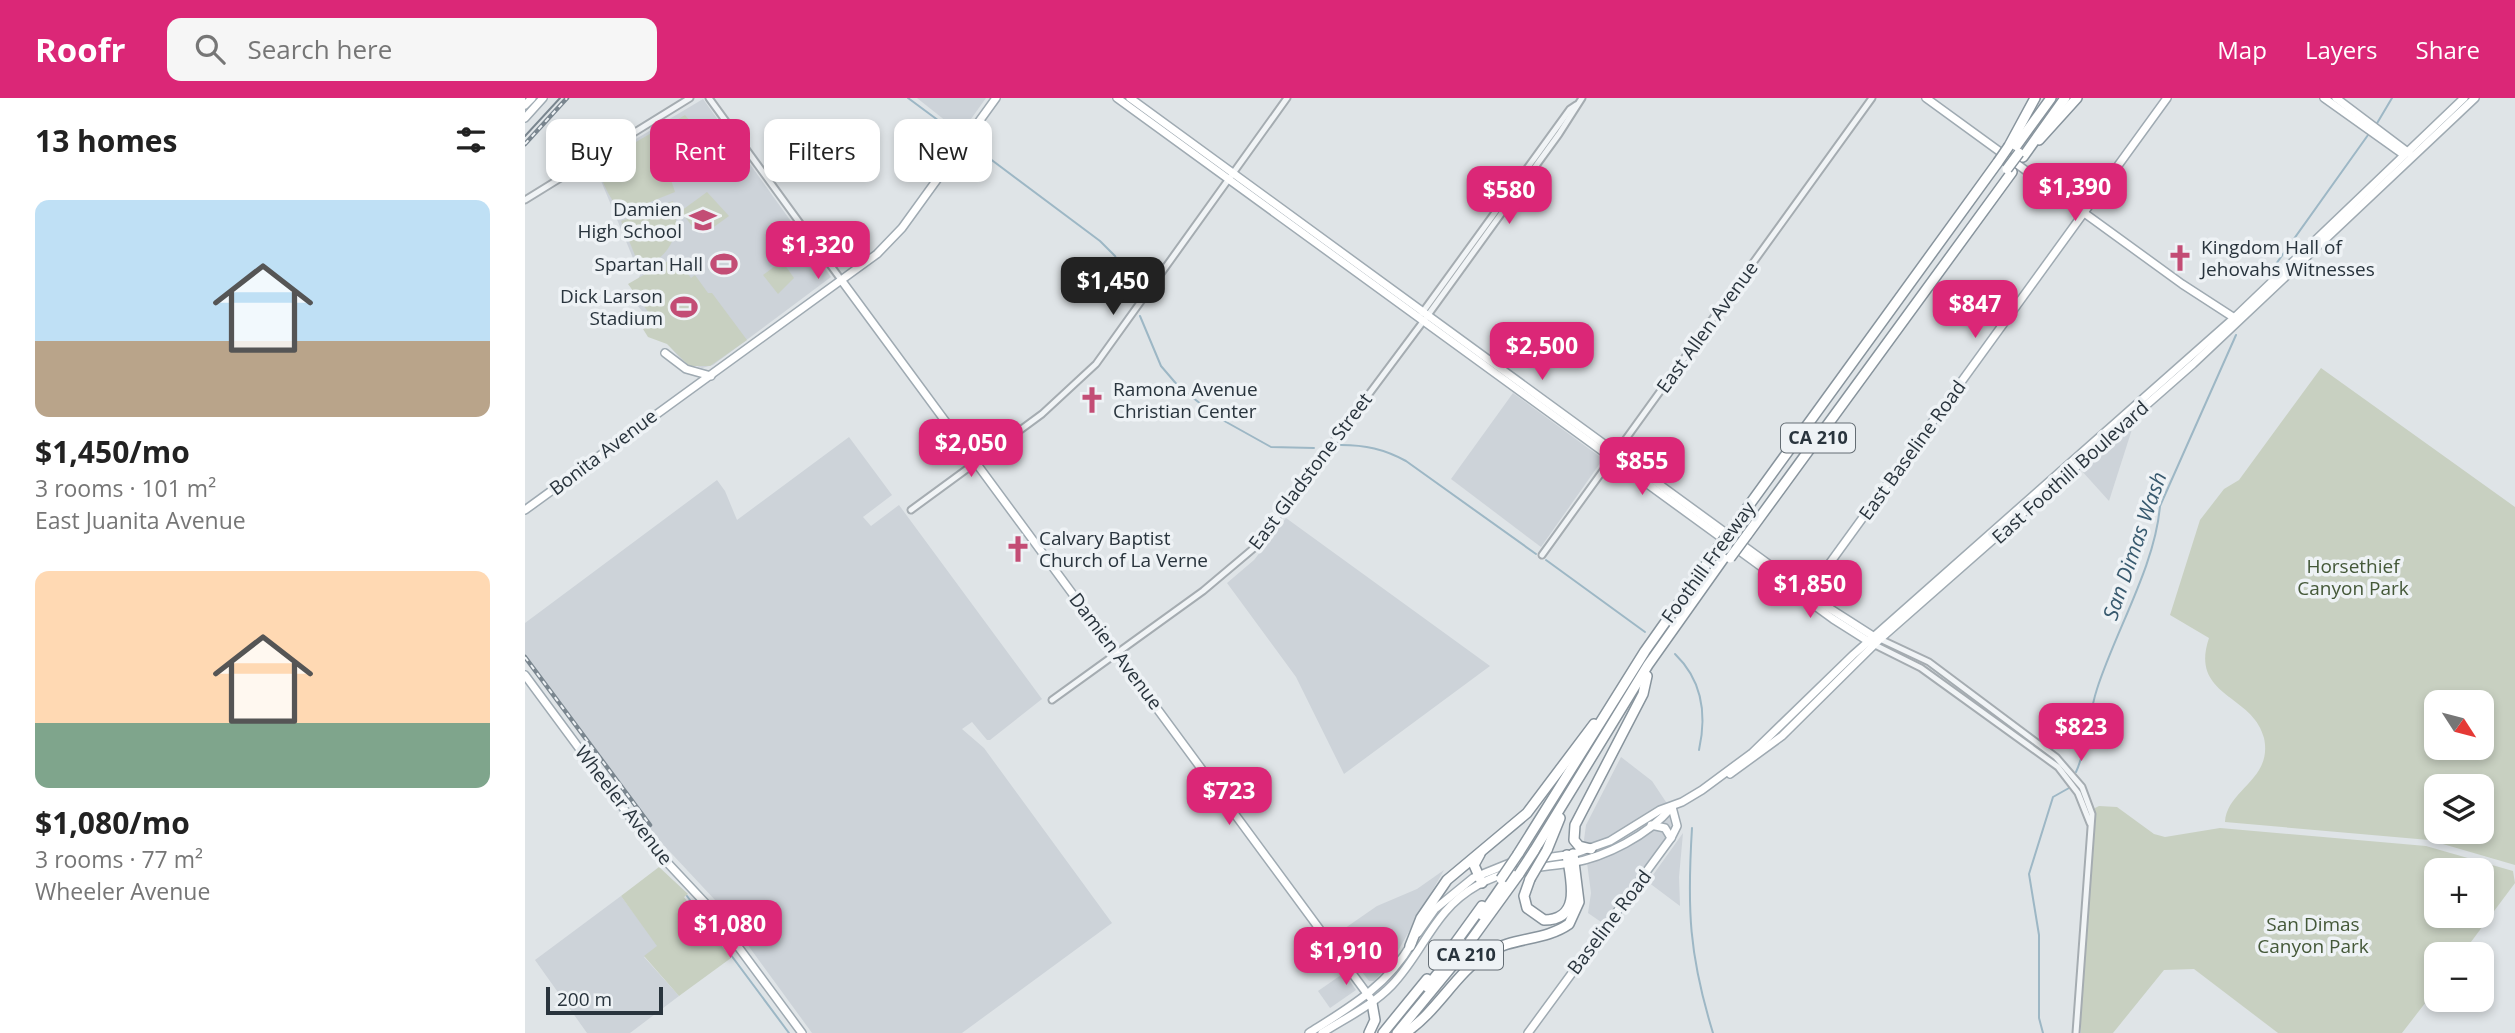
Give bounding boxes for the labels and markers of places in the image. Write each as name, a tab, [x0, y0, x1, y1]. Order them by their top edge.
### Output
pin: $1,390	[2018, 164, 2132, 223]
pin: $580	[1468, 166, 1550, 226]
place label: Damien High School	[577, 196, 682, 244]
school or university icon: Damien High School	[688, 205, 718, 235]
pin: $1,320	[761, 222, 875, 281]
place label: Kingdom Hall of Jehovahs Witnesses	[2199, 234, 2375, 282]
church icon: Kingdom Hall of Jehovahs Witnesses	[2165, 243, 2195, 273]
sports icon: Spartan Hall	[709, 249, 739, 279]
place label: Spartan Hall	[595, 251, 703, 277]
pin: $1,450	[1056, 258, 1170, 317]
pin: $847	[1934, 280, 2016, 340]
place label: Dick Larson Stadium	[560, 283, 663, 331]
sports icon: Dick Larson Stadium	[669, 292, 699, 322]
pin: $2,500	[1485, 322, 1599, 382]
place label: Ramona Avenue Christian Center	[1113, 376, 1258, 424]
church icon: Ramona Avenue Christian Center	[1077, 385, 1107, 415]
pin: $2,050	[914, 420, 1028, 479]
pin: $855	[1601, 438, 1683, 497]
place label: Calvary Baptist Church of La Verne	[1039, 525, 1208, 573]
church icon: Calvary Baptist Church of La Verne	[1003, 534, 1033, 564]
pin: $1,850	[1753, 560, 1867, 620]
pin: $823	[2040, 704, 2122, 763]
pin: $723	[1188, 768, 1270, 827]
pin: $1,080	[673, 900, 787, 960]
pin: $1,910	[1289, 928, 1403, 987]

